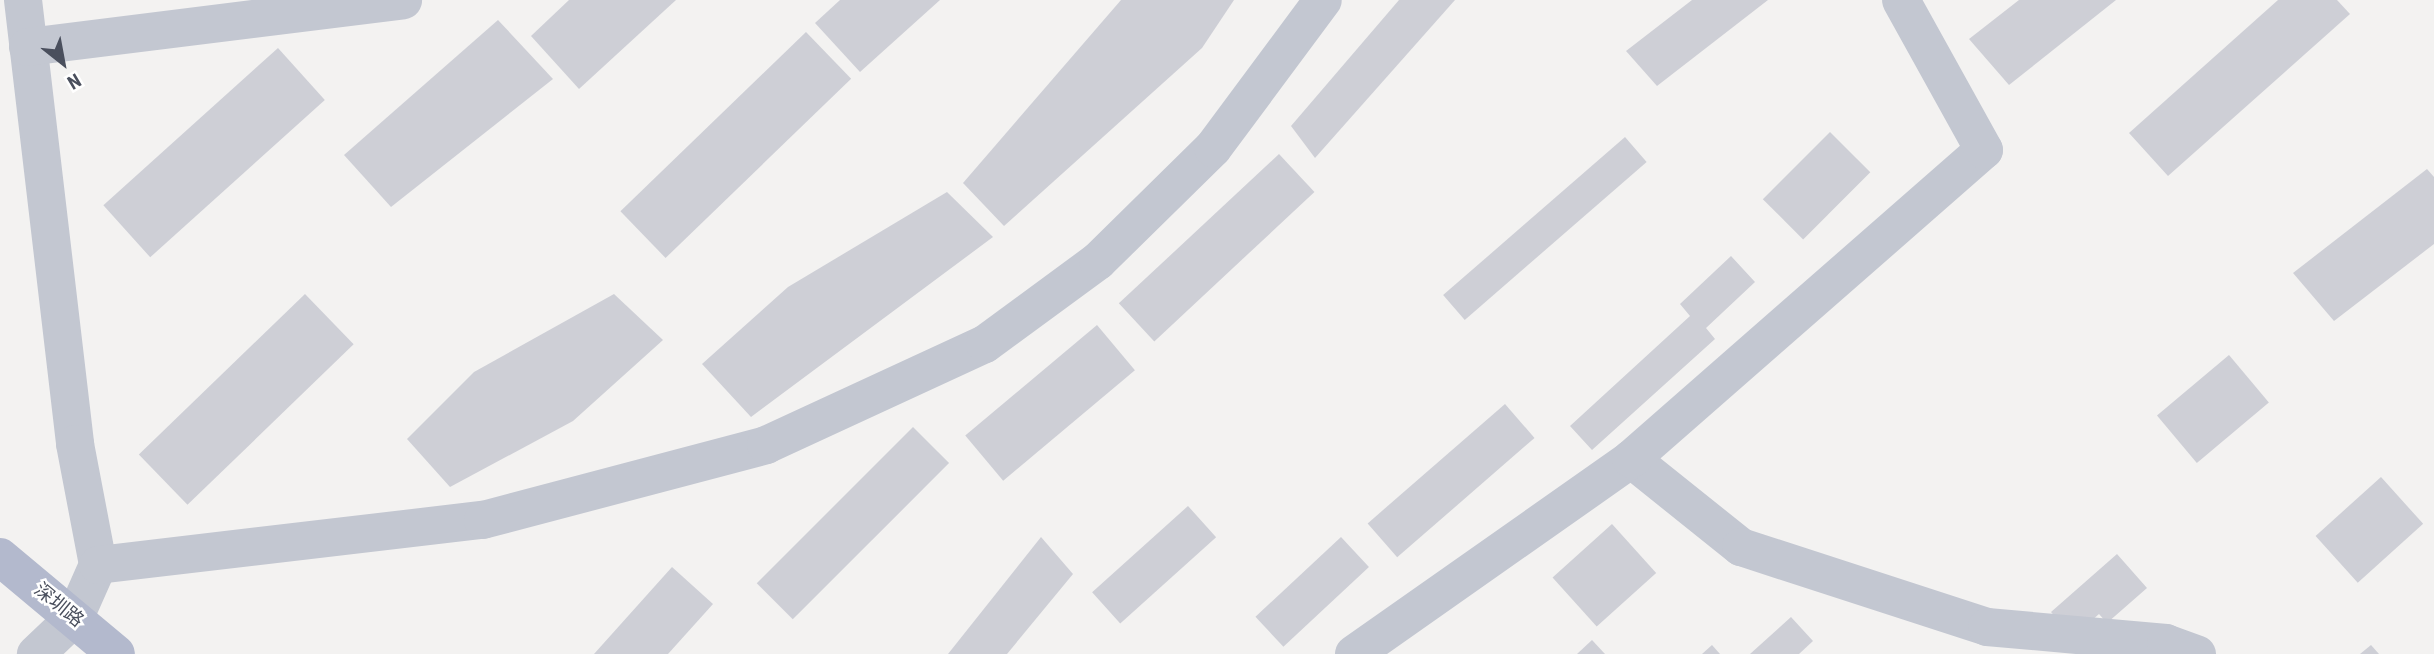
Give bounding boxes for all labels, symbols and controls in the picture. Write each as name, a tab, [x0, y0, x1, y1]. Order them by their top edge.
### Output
north arrow	[28, 28, 98, 98]
text: N	[63, 69, 85, 94]
street label: 深圳路	[30, 578, 88, 632]

